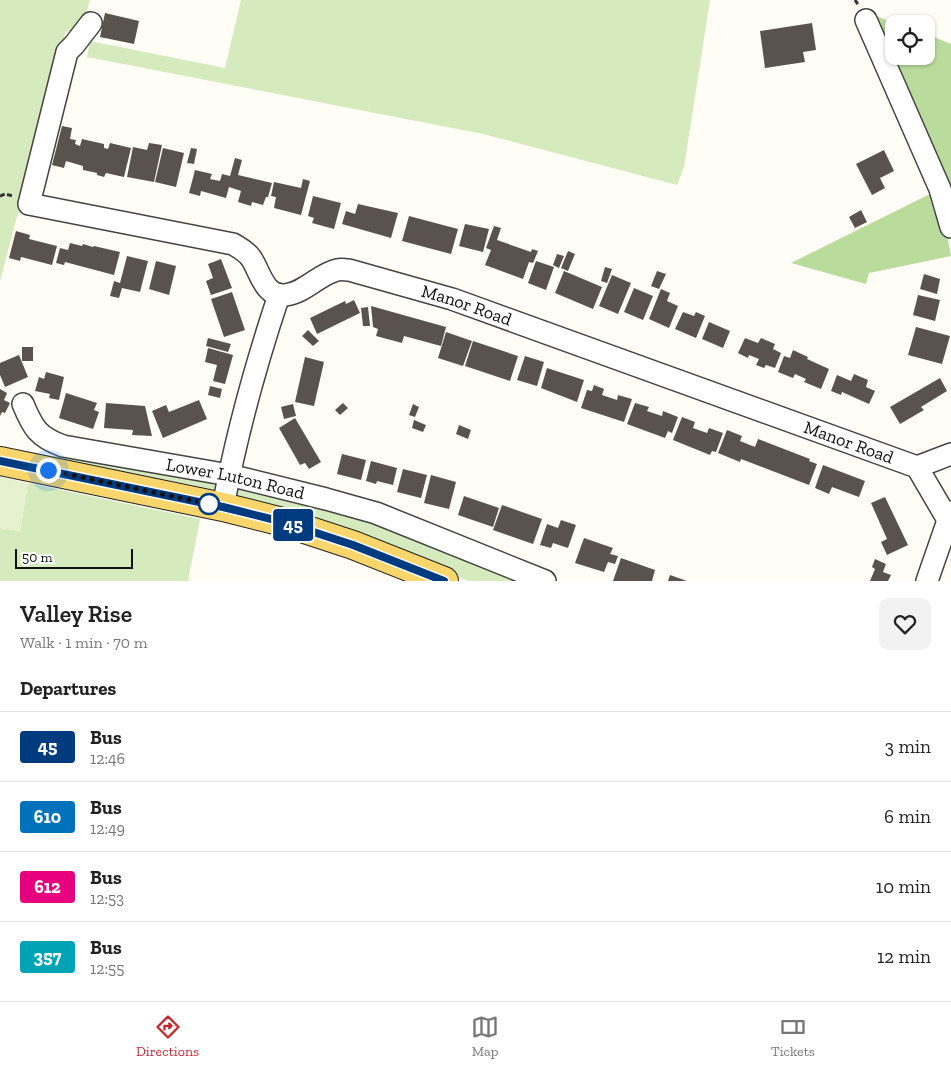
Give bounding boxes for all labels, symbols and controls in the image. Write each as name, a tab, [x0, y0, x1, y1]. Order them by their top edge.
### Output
map controls	[885, 15, 935, 65]
button: locate	[885, 15, 935, 65]
street label: Manor Road	[419, 280, 515, 331]
street label: Manor Road	[801, 416, 897, 469]
street label: Lower Luton Road	[164, 453, 307, 504]
your location	[36, 458, 61, 483]
unlabelled marker	[198, 493, 220, 515]
line badge: 45	[270, 509, 316, 541]
text: 45	[283, 514, 303, 536]
scale bar	[15, 546, 132, 569]
text: 50 m	[22, 549, 53, 566]
button: heart	[879, 598, 931, 650]
text: Valley Rise	[20, 599, 132, 628]
text: Walk · 1 min · 70 m	[20, 633, 148, 652]
text: Departures	[20, 677, 116, 700]
text: Bus	[90, 726, 122, 749]
text: 3 min	[885, 735, 931, 758]
text: 45	[38, 736, 57, 758]
text: 12:46	[90, 749, 125, 768]
text: Bus	[90, 796, 122, 819]
text: 6 min	[884, 805, 931, 828]
text: 610	[34, 806, 61, 828]
text: 12:49	[90, 819, 125, 838]
text: Bus	[90, 866, 122, 889]
text: 10 min	[876, 875, 931, 898]
text: 612	[34, 876, 61, 898]
text: 12:53	[90, 889, 124, 908]
text: Bus	[90, 936, 122, 959]
text: 12 min	[877, 945, 931, 968]
text: 357	[34, 946, 61, 968]
text: 12:55	[90, 959, 124, 978]
tab: Directions	[136, 1013, 199, 1060]
tab: Map	[471, 1013, 499, 1060]
tab: Tickets	[771, 1013, 815, 1060]

